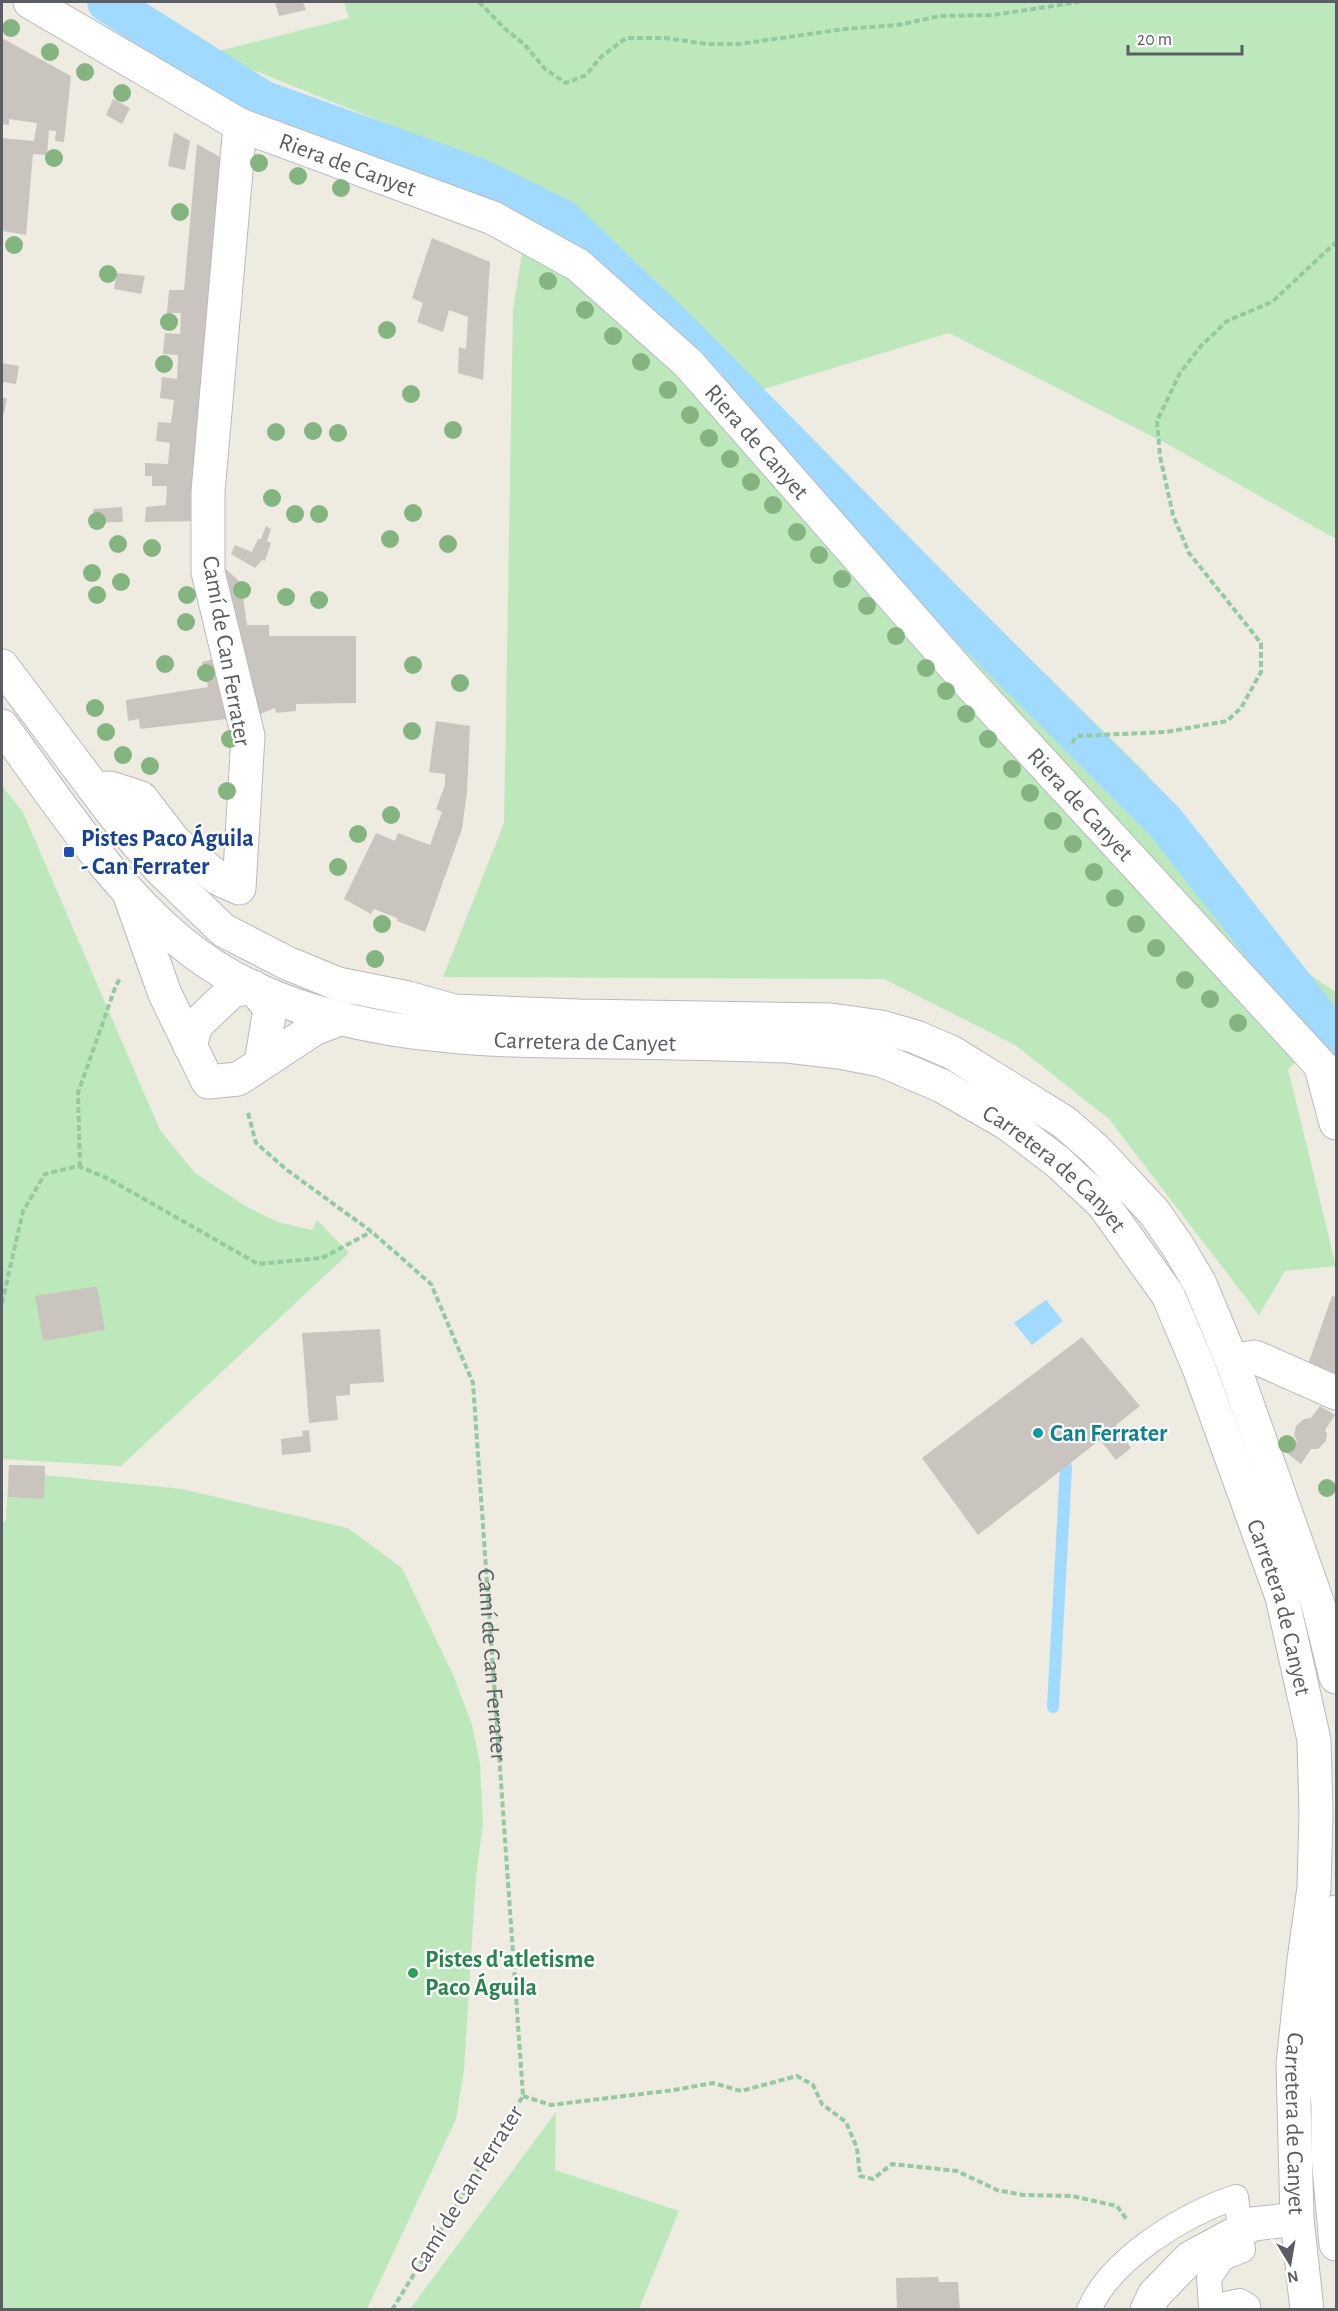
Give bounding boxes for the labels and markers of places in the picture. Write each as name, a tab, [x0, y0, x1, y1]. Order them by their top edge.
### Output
place label: Pistes Paco Águila - Can Ferrater	[81, 823, 254, 879]
marker: Pistes Paco Águila - Can Ferrater	[62, 845, 76, 859]
place label: Can Ferrater	[1050, 1422, 1168, 1446]
marker: Can Ferrater	[1031, 1426, 1045, 1440]
place label: Pistes d'atletisme Paco Águila	[425, 1948, 595, 2000]
marker: Pistes d'atletisme Paco Águila	[406, 1966, 420, 1980]

